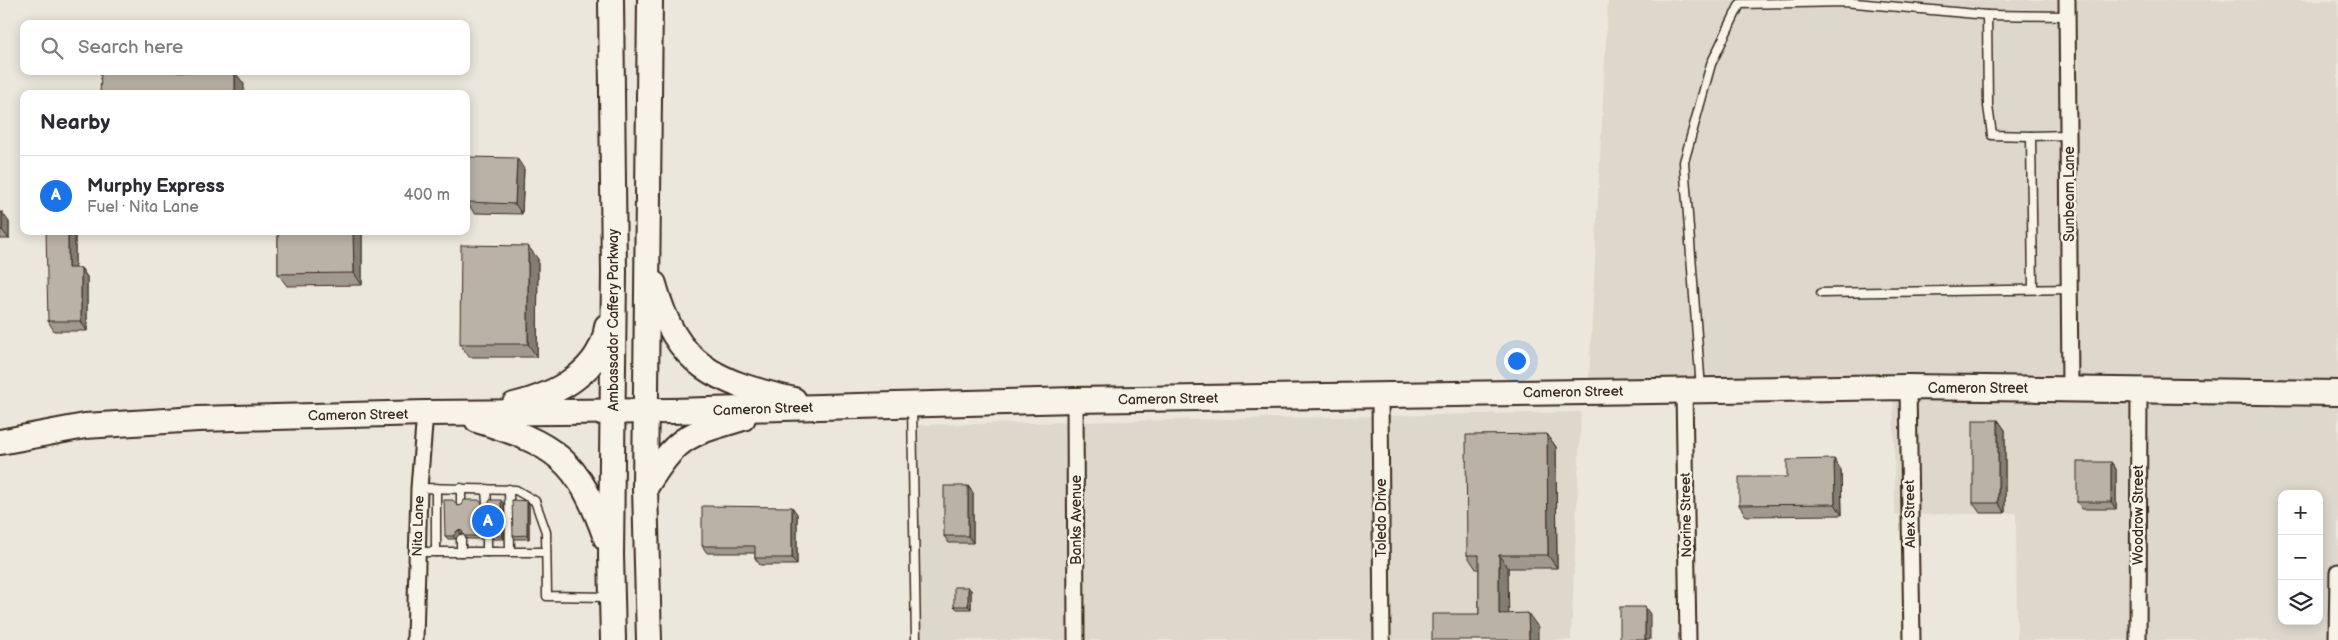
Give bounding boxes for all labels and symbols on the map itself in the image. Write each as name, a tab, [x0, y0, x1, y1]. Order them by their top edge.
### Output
street label: Sunbeam Lane	[2061, 146, 2078, 242]
street label: Ambassador Caffery Parkway	[605, 228, 622, 411]
your location	[1504, 348, 1530, 374]
street label: Cameron Street	[1928, 380, 2029, 397]
street label: Cameron Street	[1523, 383, 1624, 401]
street label: Cameron Street	[1118, 390, 1219, 408]
street label: Cameron Street	[713, 399, 814, 419]
street label: Cameron Street	[308, 406, 409, 424]
street label: Woodrow Street	[2130, 464, 2147, 565]
street label: Norine Street	[1677, 472, 1695, 558]
street label: Banks Avenue	[1068, 475, 1085, 565]
street label: Toledo Drive	[1373, 479, 1390, 557]
street label: Alex Street	[1901, 479, 1919, 548]
street label: Nita Lane	[408, 495, 428, 557]
pin: A	[472, 502, 504, 540]

